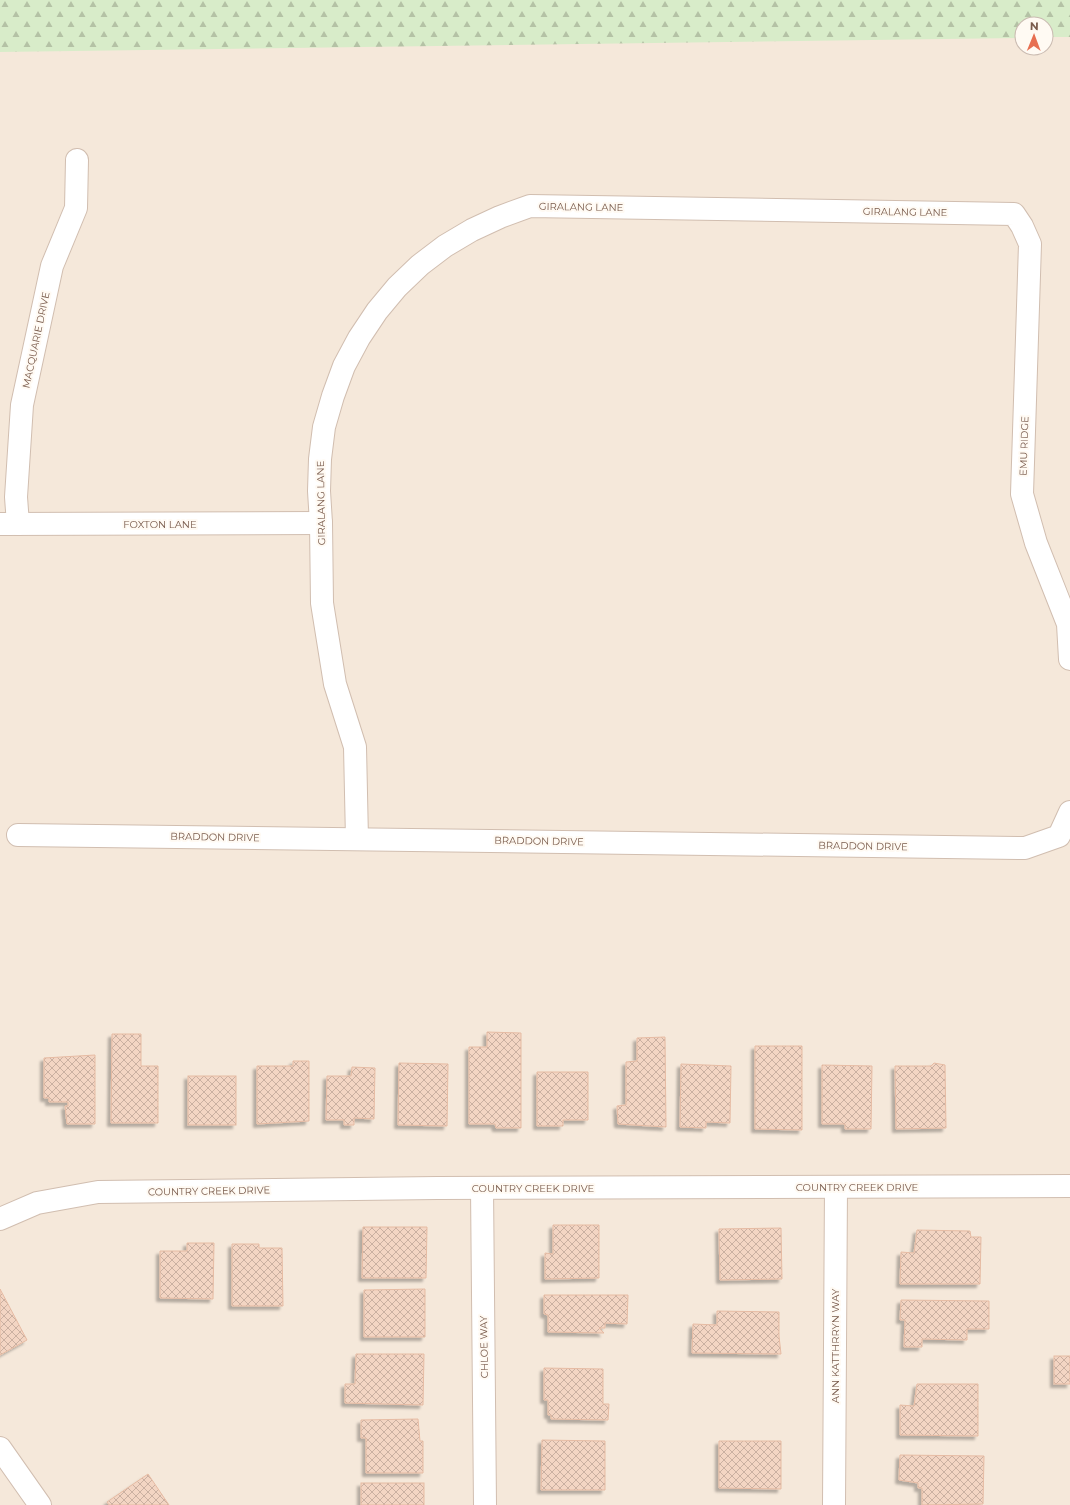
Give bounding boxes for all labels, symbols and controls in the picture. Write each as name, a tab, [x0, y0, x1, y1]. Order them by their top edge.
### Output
north arrow	[1014, 16, 1054, 56]
text: N	[1030, 19, 1039, 33]
street label: GIRALANG LANE	[539, 200, 624, 214]
street label: GIRALANG LANE	[863, 205, 948, 219]
street label: MACQUARIE DRIVE	[19, 290, 53, 389]
street label: EMU RIDGE	[1016, 416, 1032, 476]
street label: GIRALANG LANE	[314, 460, 328, 545]
street label: FOXTON LANE	[123, 518, 197, 531]
street label: BRADDON DRIVE	[170, 830, 260, 844]
street label: BRADDON DRIVE	[494, 834, 584, 848]
street label: BRADDON DRIVE	[818, 839, 908, 853]
street label: COUNTRY CREEK DRIVE	[796, 1181, 918, 1194]
street label: COUNTRY CREEK DRIVE	[472, 1182, 594, 1195]
street label: COUNTRY CREEK DRIVE	[148, 1183, 271, 1199]
street label: ANN KATTHRRYN WAY	[829, 1288, 842, 1403]
street label: CHLOE WAY	[477, 1315, 491, 1378]

